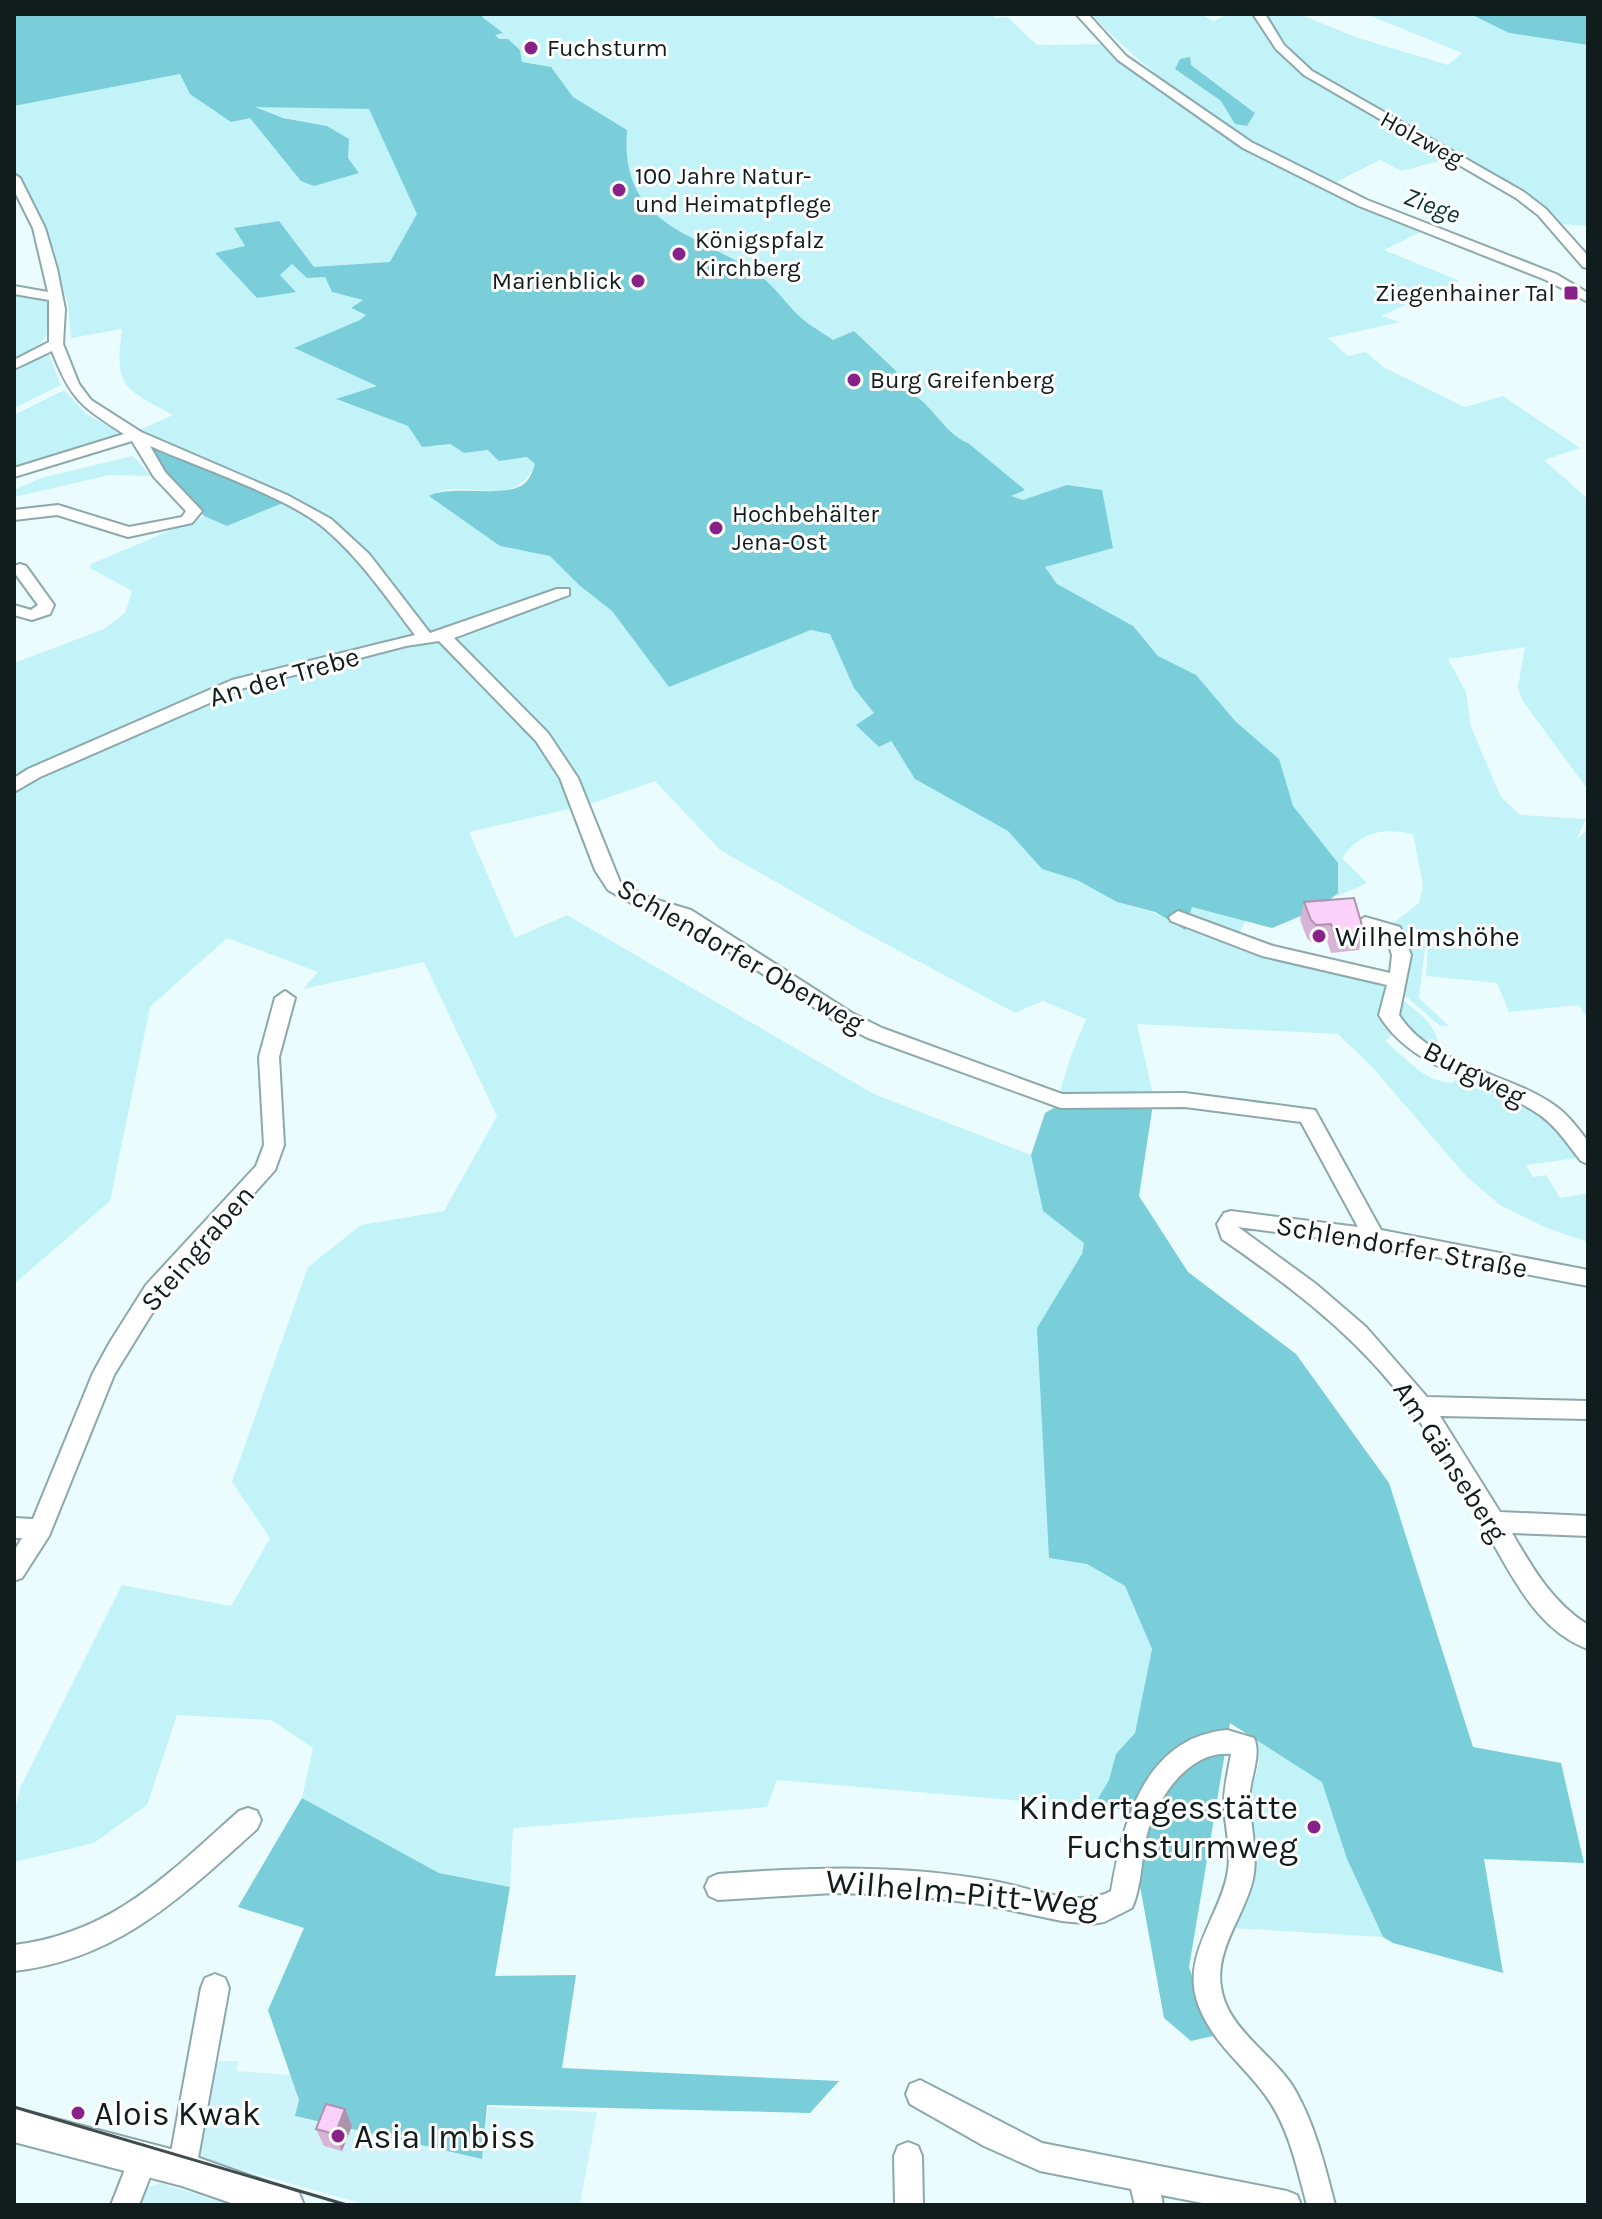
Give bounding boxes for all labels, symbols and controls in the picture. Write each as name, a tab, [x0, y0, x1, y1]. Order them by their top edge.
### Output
place label: Fuchsturm	[547, 34, 668, 62]
marker: Fuchsturm	[522, 39, 540, 57]
street label: Holzweg	[1376, 105, 1469, 173]
place label: 100 Jahre Natur- und Heimatpflege	[635, 162, 831, 218]
marker: 100 Jahre Natur- und Heimatpflege	[610, 181, 628, 199]
water label: Ziege	[1399, 181, 1465, 230]
place label: Königspfalz Kirchberg	[695, 226, 824, 282]
marker: Königspfalz Kirchberg	[670, 245, 688, 263]
place label: Marienblick	[492, 267, 622, 295]
marker: Marienblick	[629, 272, 647, 290]
place label: Ziegenhainer Tal	[1375, 279, 1555, 307]
marker: Ziegenhainer Tal	[1562, 284, 1580, 302]
place label: Burg Greifenberg	[870, 366, 1054, 394]
marker: Burg Greifenberg	[845, 371, 863, 389]
place label: Hochbehälter Jena-Ost	[732, 500, 879, 556]
marker: Hochbehälter Jena-Ost	[707, 519, 725, 537]
street label: An der Trebe	[205, 639, 363, 714]
street label: Schlendorfer Oberweg	[611, 871, 870, 1040]
place label: Wilhelmshöhe	[1335, 920, 1520, 953]
marker: Wilhelmshöhe	[1310, 927, 1328, 945]
street label: Burgweg	[1418, 1034, 1532, 1113]
street label: Steingraben	[134, 1179, 261, 1318]
street label: Schlendorfer Straße	[1274, 1208, 1530, 1285]
street label: Am Gänseberg	[1386, 1375, 1515, 1548]
place label: Kindertagesstätte Fuchsturmweg	[1018, 1788, 1298, 1867]
marker: Kindertagesstätte Fuchsturmweg	[1305, 1818, 1323, 1836]
street label: Wilhelm-Pitt-Weg	[824, 1861, 1100, 1925]
place label: Alois Kwak	[94, 2094, 261, 2134]
marker: Alois Kwak	[69, 2104, 87, 2122]
place label: Asia Imbiss	[354, 2117, 536, 2157]
marker: Asia Imbiss	[329, 2127, 347, 2145]

